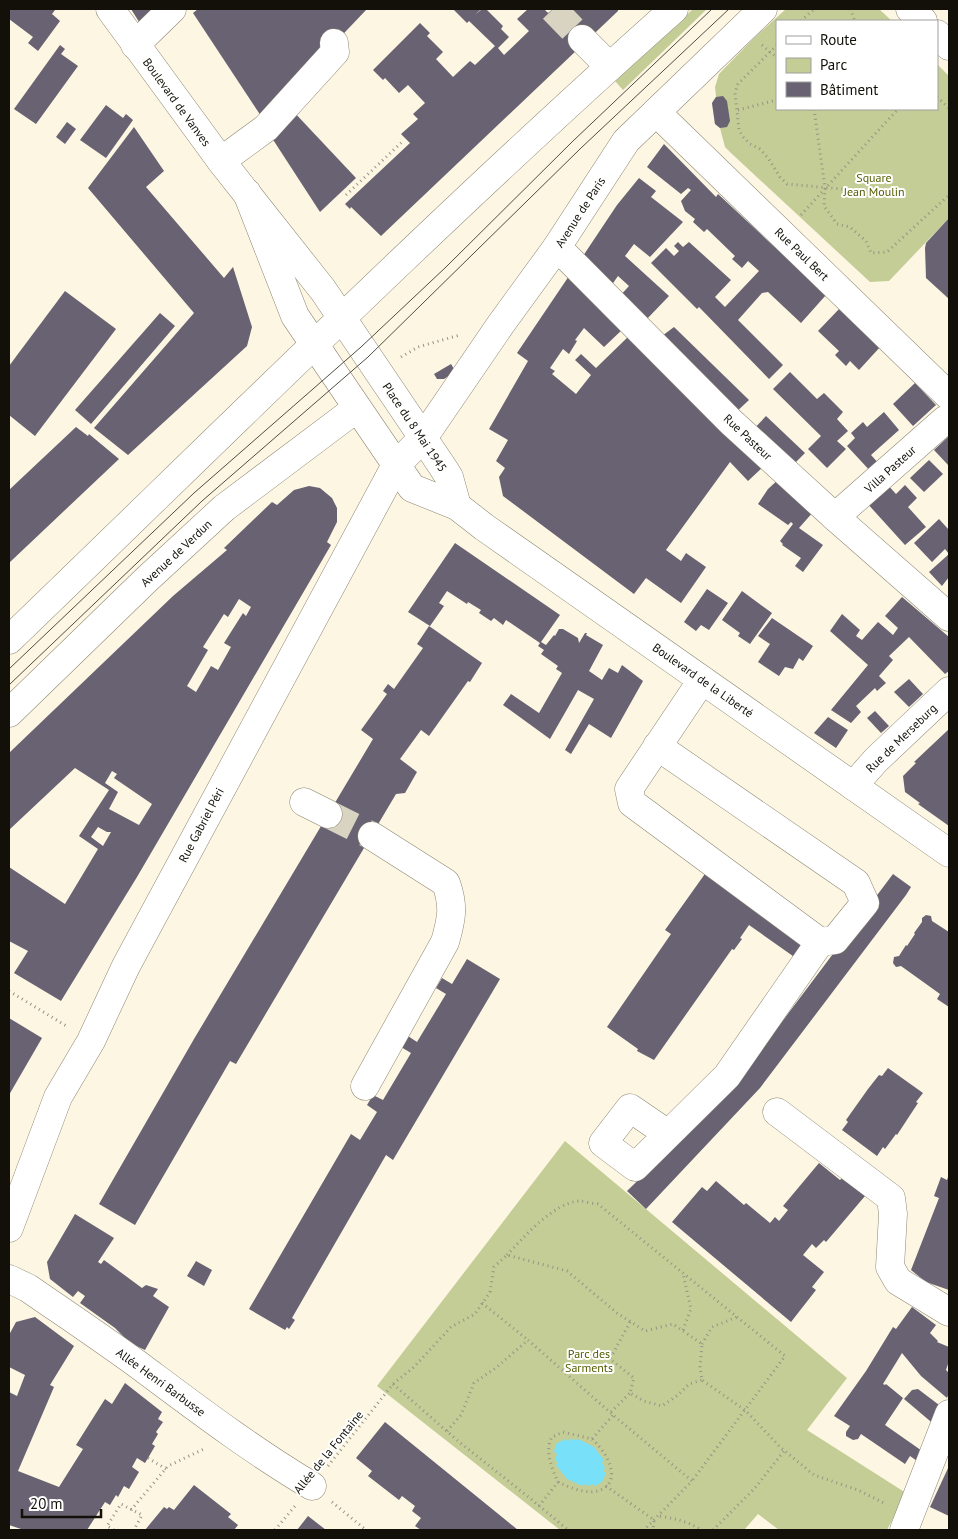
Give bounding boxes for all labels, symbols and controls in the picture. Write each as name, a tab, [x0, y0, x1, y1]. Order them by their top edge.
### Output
legend	[776, 20, 938, 110]
text: Route	[820, 30, 857, 49]
street label: Boulevard de Vanves	[140, 55, 214, 149]
text: Parc	[820, 55, 847, 74]
text: Bâtiment	[820, 80, 878, 99]
park label: Square Jean Moulin	[843, 170, 905, 199]
street label: Avenue de Paris	[552, 174, 608, 250]
street label: Rue Paul Bert	[772, 224, 832, 284]
street label: Place du 8 Mai 1945	[380, 379, 450, 475]
street label: Rue Pasteur	[721, 411, 775, 463]
street label: Villa Pasteur	[860, 442, 919, 497]
street label: Avenue de Verdun	[137, 516, 215, 590]
street label: Boulevard de la Liberté	[650, 640, 756, 720]
street label: Rue de Merseburg	[862, 700, 940, 776]
street label: Rue Gabriel Péri	[175, 785, 227, 865]
street label: Allée Henri Barbusse	[113, 1345, 209, 1419]
park label: Parc des Sarments	[565, 1346, 613, 1375]
street label: Allée de la Fontaine	[290, 1407, 366, 1497]
scale bar	[22, 1486, 101, 1518]
text: 20 m	[30, 1494, 63, 1513]

